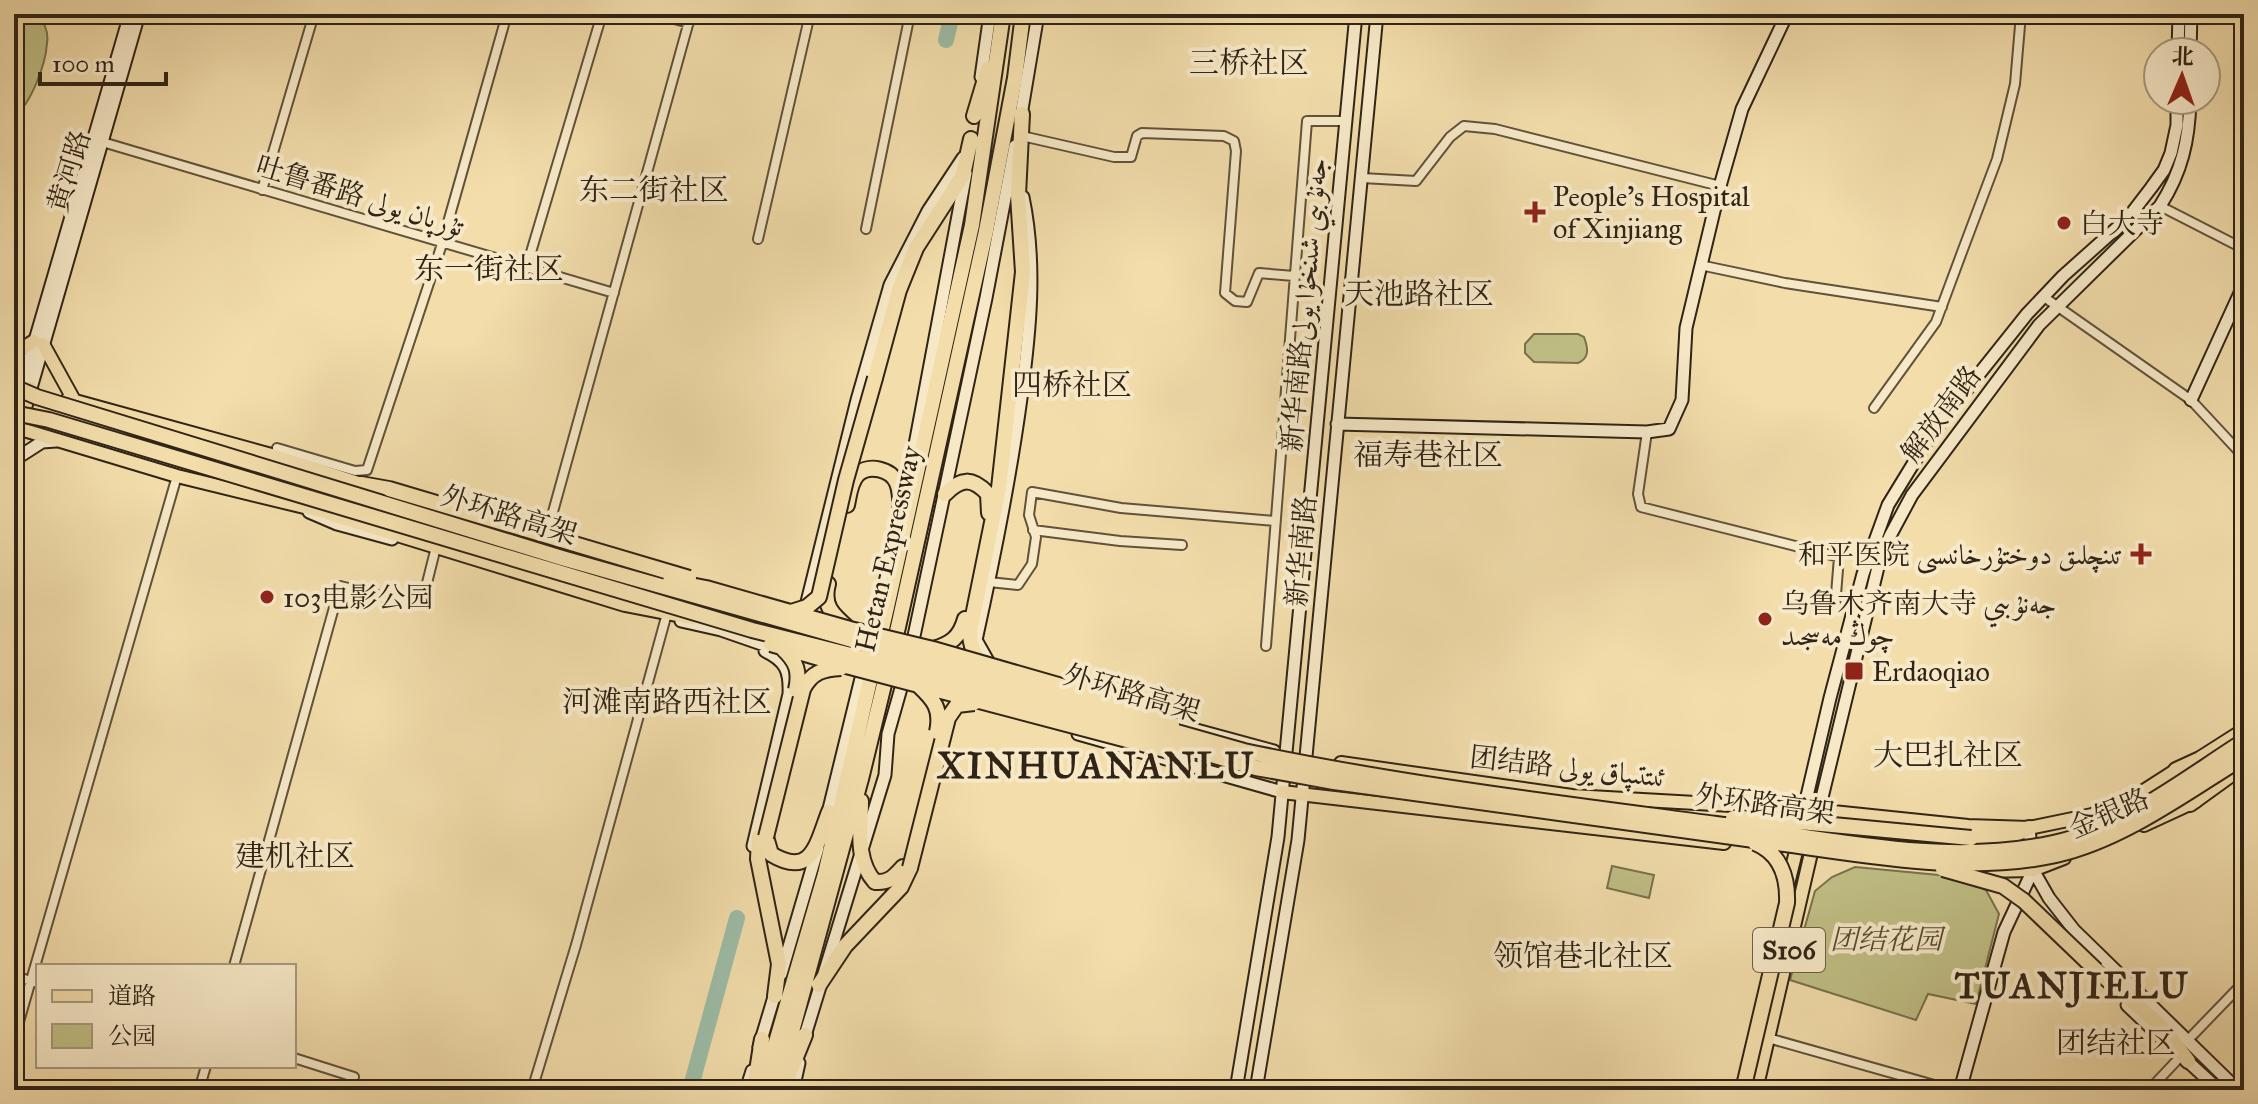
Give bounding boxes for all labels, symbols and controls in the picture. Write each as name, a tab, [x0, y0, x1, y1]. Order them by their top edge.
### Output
scale bar	[40, 36, 166, 86]
north arrow	[2142, 36, 2222, 116]
text: 北	[2171, 43, 2194, 70]
district label: 三桥社区	[1189, 45, 1309, 81]
text: 100 m	[52, 49, 115, 79]
street label: 黄河路	[40, 126, 98, 216]
street label: 吐鲁番路 تۇرپان يولى	[251, 148, 469, 247]
street label: 新华南路جەنۇبىي شىنخۇا يولى	[1274, 157, 1341, 454]
district label: 东二街社区	[579, 172, 729, 208]
place label: People's Hospital of Xinjiang	[1553, 179, 1750, 246]
marker: People's Hospital of Xinjiang	[1524, 201, 1546, 223]
place label: 白大寺	[2080, 206, 2164, 241]
marker: 白大寺	[2055, 214, 2073, 232]
district label: 东一街社区	[414, 251, 564, 287]
district label: 天池路社区	[1344, 276, 1494, 312]
street label: 解放南路	[1893, 359, 1989, 469]
district label: 四桥社区	[1012, 367, 1132, 403]
district label: 福寿巷社区	[1353, 437, 1503, 473]
street label: Hetan Expressway	[847, 442, 929, 655]
street label: 外环路高架	[437, 478, 581, 552]
street label: 新华南路	[1279, 494, 1323, 608]
place label: 和平医院 تىنچلىق دوختۇرخانىسى	[1798, 537, 2123, 574]
marker: 和平医院 تىنچلىق دوختۇرخانىسى	[2130, 543, 2152, 565]
place label: 103电影公园	[283, 580, 433, 615]
place label: 乌鲁木齐南大寺 جەنۇبىي چوڭ مەسجىد	[1781, 586, 2056, 654]
marker: 103电影公园	[258, 588, 276, 606]
marker: 乌鲁木齐南大寺 جەنۇبىي چوڭ مەسجىد	[1756, 610, 1774, 628]
place label: Erdaoqiao	[1872, 654, 1990, 689]
street label: 外环路高架	[1060, 657, 1204, 729]
marker: Erdaoqiao	[1843, 660, 1865, 682]
district label: 河滩南路西社区	[562, 684, 772, 720]
district label: 大巴扎社区	[1873, 737, 2023, 773]
street label: 团结路 ئىتتىپاق يولى	[1468, 739, 1668, 796]
district label: XINHUANANLU	[936, 744, 1255, 788]
street label: 外环路高架	[1693, 777, 1837, 831]
street label: 金银路	[2063, 780, 2155, 846]
district label: 建机社区	[235, 838, 355, 874]
park label: 团结花园	[1830, 922, 1946, 957]
road number: S106	[1753, 928, 1825, 972]
district label: 领馆巷北社区	[1493, 938, 1673, 974]
legend	[36, 964, 296, 1068]
district label: TUANJIELU	[1955, 964, 2189, 1008]
text: 道路	[108, 981, 156, 1011]
text: 公园	[108, 1021, 156, 1051]
district label: 团结社区	[2056, 1025, 2176, 1061]

